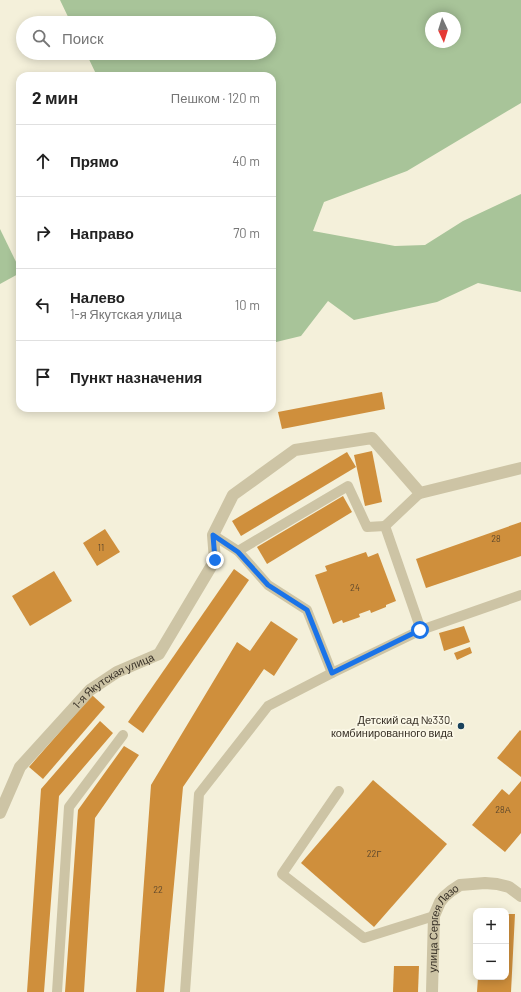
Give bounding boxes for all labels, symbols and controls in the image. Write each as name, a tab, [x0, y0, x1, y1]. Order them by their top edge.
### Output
north arrow	[425, 12, 461, 48]
search box	[16, 16, 276, 60]
icon: search	[30, 27, 52, 49]
text: Поиск	[62, 29, 104, 47]
text: 2 мин	[32, 87, 78, 107]
text: Пешком · 120 m	[171, 90, 260, 106]
icon: ahead	[32, 150, 54, 172]
text: Прямо	[70, 152, 119, 170]
text: 40 m	[232, 153, 260, 169]
icon: right	[32, 222, 54, 244]
text: Направо	[70, 224, 134, 242]
text: 70 m	[233, 225, 260, 241]
text: Налево	[70, 288, 125, 306]
icon: left	[32, 294, 54, 316]
text: 10 m	[235, 297, 260, 313]
text: 1-я Якутская улица	[70, 306, 182, 322]
icon: arrive	[32, 366, 54, 388]
text: Пункт назначения	[70, 368, 202, 386]
house number: 28	[491, 533, 501, 544]
house number: 11	[98, 542, 104, 553]
route end	[206, 551, 224, 569]
house number: 24	[350, 582, 360, 593]
route start	[411, 621, 429, 639]
street label: 1-я Якутская улица	[70, 650, 157, 711]
place label: Детский сад №330, комбинированного вида	[331, 713, 454, 739]
marker: Детский сад №330, комбинированного вида	[456, 721, 466, 731]
house number: 28А	[495, 804, 511, 815]
house number: 22Г	[367, 848, 381, 859]
street label: улица Сергея Лазо	[426, 881, 461, 973]
house number: 22	[153, 884, 163, 895]
map controls	[473, 908, 509, 980]
button: +	[473, 908, 509, 944]
button: −	[473, 944, 509, 980]

